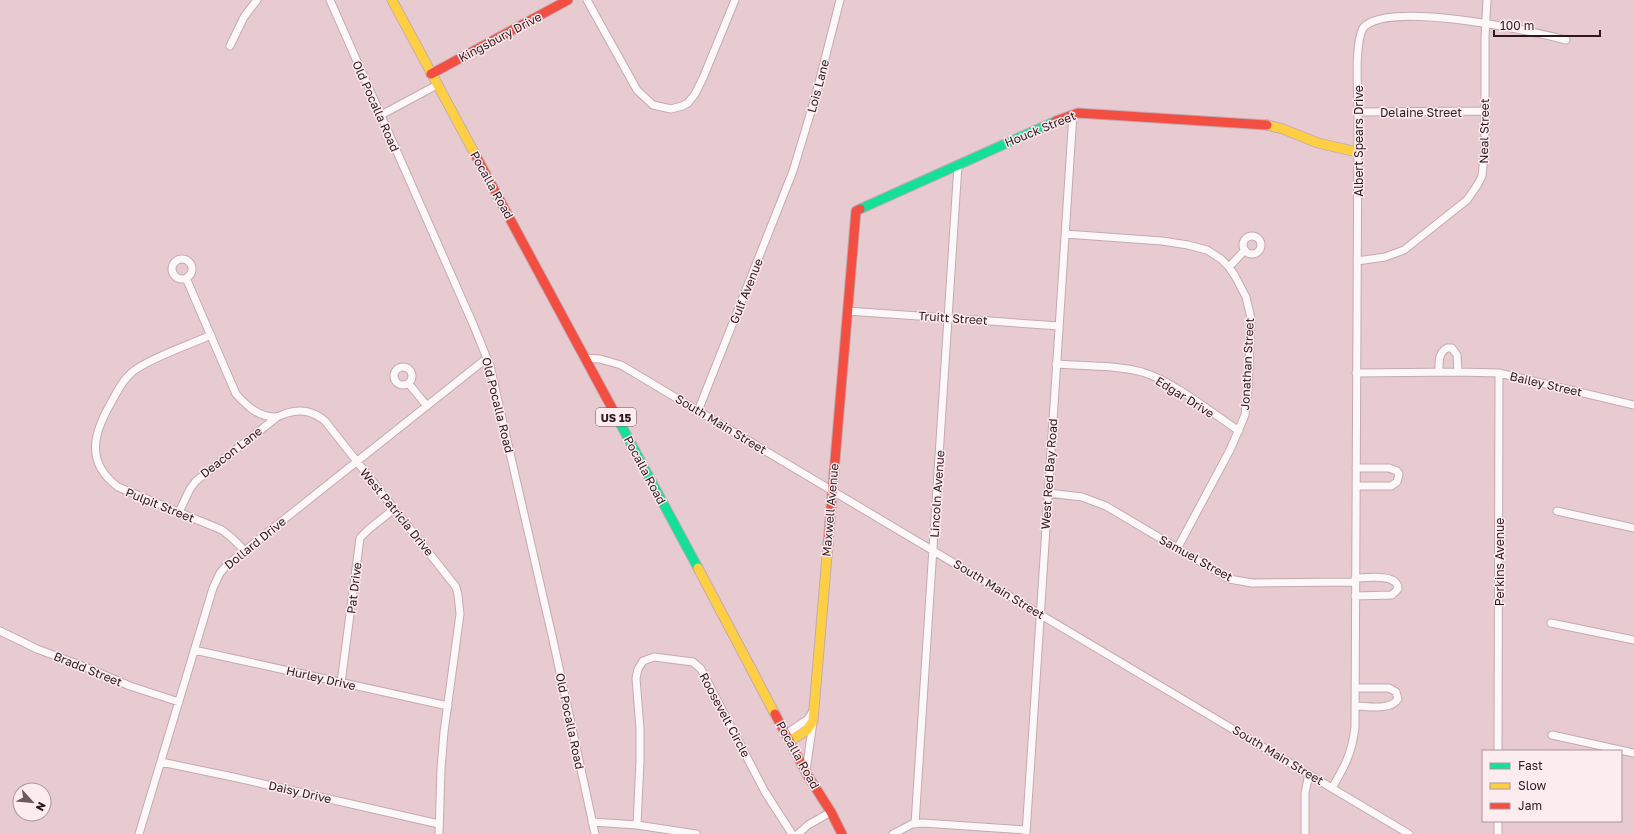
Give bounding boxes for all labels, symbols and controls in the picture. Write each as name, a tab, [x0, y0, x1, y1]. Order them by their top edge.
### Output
street label: Kingsbury Drive	[456, 9, 544, 65]
scale bar	[1494, 12, 1600, 38]
text: 100 m	[1500, 18, 1534, 33]
street label: Old Pocalla Road	[349, 58, 403, 154]
street label: Lois Lane	[804, 58, 832, 114]
street label: Albert Spears Drive	[1351, 85, 1366, 197]
street label: Neal Street	[1476, 98, 1492, 164]
street label: Delaine Street	[1380, 105, 1462, 120]
street label: Houck Street	[1002, 108, 1078, 150]
street label: Pocalla Road	[467, 149, 517, 221]
street label: Gulf Avenue	[726, 256, 766, 326]
street label: Truitt Street	[918, 308, 988, 328]
street label: Jonathan Street	[1237, 317, 1257, 411]
street label: Old Pocalla Road	[479, 356, 517, 454]
street label: Bailey Street	[1508, 368, 1584, 400]
street label: Edgar Drive	[1153, 373, 1217, 421]
street label: South Main Street	[673, 391, 769, 457]
road number: US 15	[596, 408, 636, 426]
street label: West Red Bay Road	[1038, 418, 1060, 530]
street label: Deacon Lane	[197, 423, 265, 481]
street label: Pocalla Road	[621, 433, 669, 507]
street label: Lincoln Avenue	[926, 450, 948, 538]
street label: Maxwell Avenue	[818, 463, 842, 557]
street label: West Patricia Drive	[357, 465, 437, 559]
street label: Pulpit Street	[123, 484, 197, 526]
street label: Dollard Drive	[221, 514, 289, 572]
street label: Perkins Avenue	[1492, 518, 1507, 606]
street label: Samuel Street	[1157, 532, 1236, 584]
street label: South Main Street	[951, 556, 1047, 622]
street label: Pat Drive	[343, 561, 365, 615]
street label: Bradd Street	[52, 648, 125, 690]
street label: Hurley Drive	[285, 663, 357, 693]
street label: Roosevelt Circle	[696, 670, 754, 760]
street label: Old Pocalla Road	[552, 671, 588, 771]
street label: Pocalla Road	[773, 719, 823, 791]
street label: South Main Street	[1230, 722, 1326, 788]
legend	[1482, 750, 1622, 822]
text: Fast	[1518, 758, 1543, 773]
street label: Daisy Drive	[267, 777, 333, 807]
text: Slow	[1518, 778, 1546, 793]
north arrow	[12, 782, 52, 822]
text: Jam	[1518, 798, 1542, 813]
text: N	[34, 800, 49, 813]

